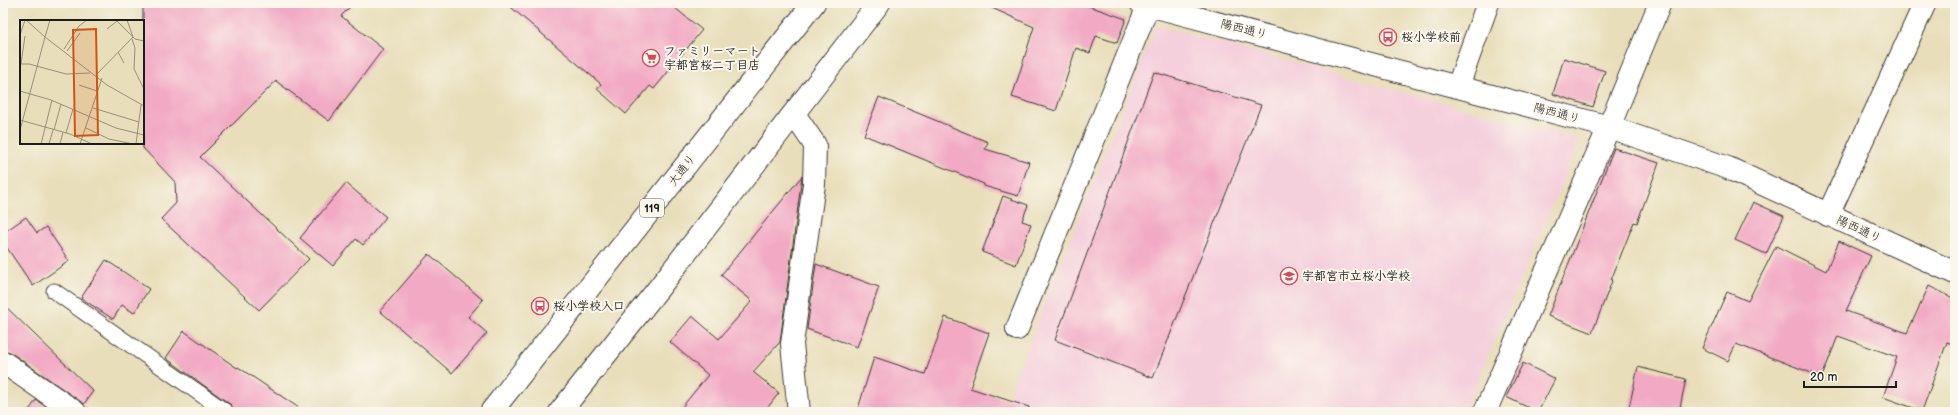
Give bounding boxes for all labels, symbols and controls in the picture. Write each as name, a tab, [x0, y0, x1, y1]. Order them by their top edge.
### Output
street label: 陽西通り	[1219, 16, 1269, 43]
inset map	[20, 20, 144, 144]
bus stop icon: 桜小学校前	[1378, 27, 1398, 47]
place label: 桜小学校前	[1401, 30, 1461, 45]
place label: ファミリーマート 宇都宮桜二丁目店	[664, 44, 760, 73]
supermarket icon: ファミリーマート 宇都宮桜二丁目店	[641, 48, 661, 68]
street label: 陽西通り	[1532, 100, 1582, 127]
street label: 大通り	[665, 152, 699, 189]
road number: 119	[640, 199, 664, 217]
street label: 陽西通り	[1834, 213, 1884, 246]
school or university icon: 宇都宮市立桜小学校	[1279, 266, 1299, 286]
place label: 宇都宮市立桜小学校	[1302, 269, 1410, 284]
bus stop icon: 桜小学校入口	[530, 296, 550, 316]
place label: 桜小学校入口	[553, 299, 625, 314]
scale bar	[1804, 363, 1896, 389]
text: 20 m	[1810, 370, 1837, 385]

